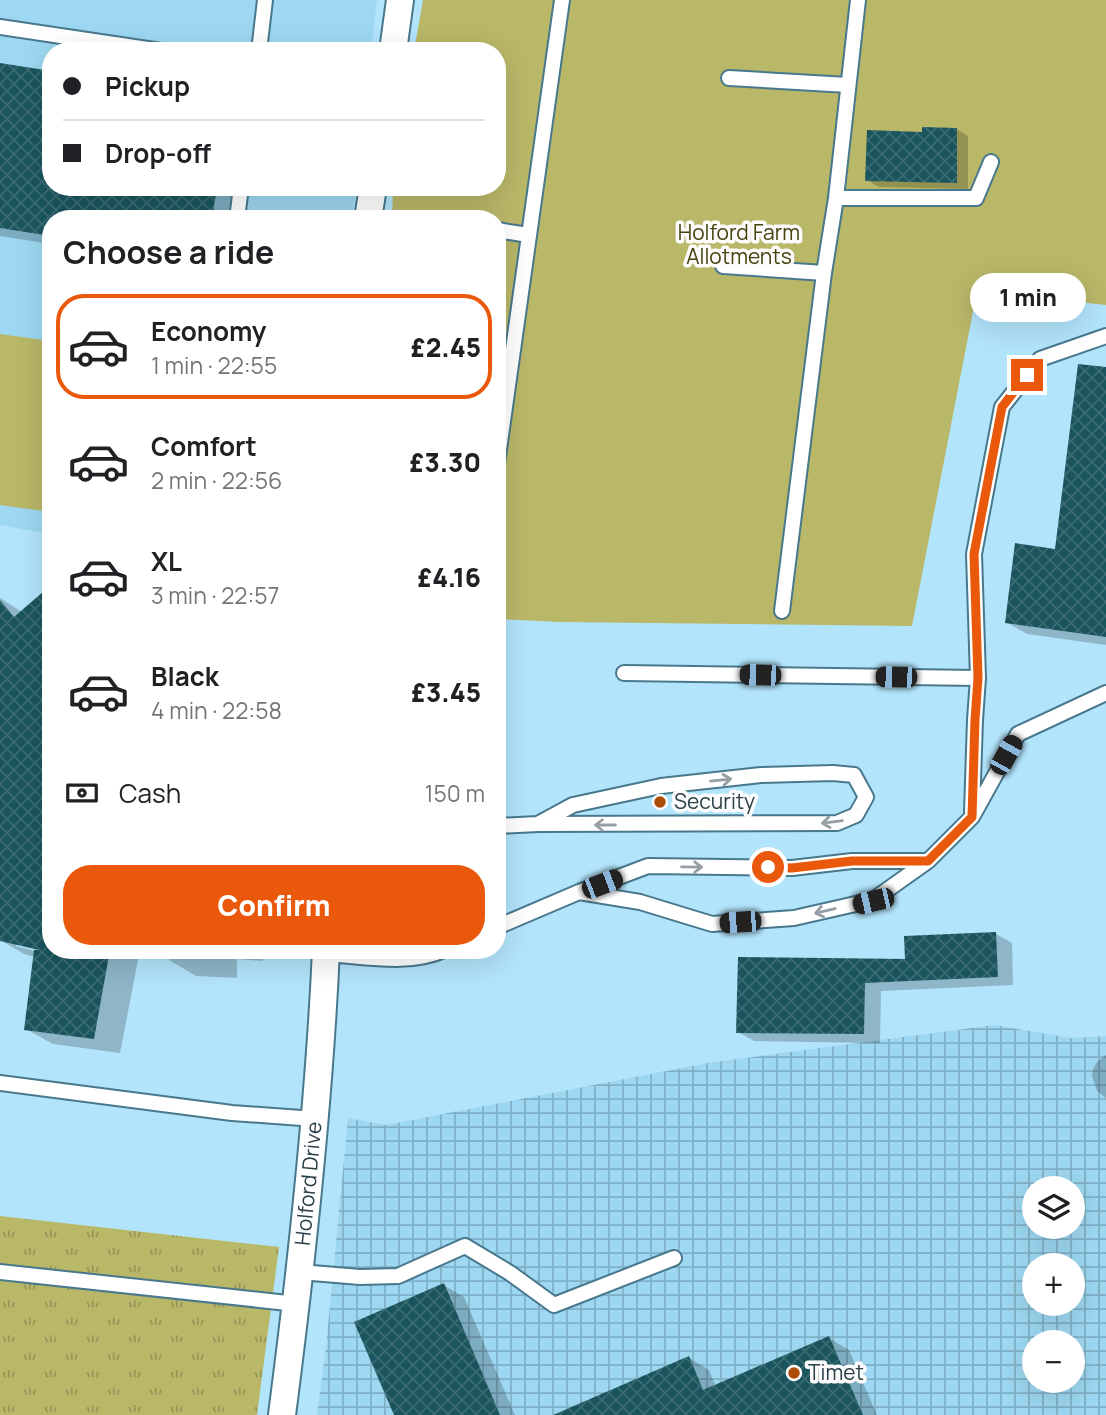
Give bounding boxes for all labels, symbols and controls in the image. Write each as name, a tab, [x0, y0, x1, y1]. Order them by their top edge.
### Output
text: Pickup	[105, 68, 190, 104]
text: Drop-off	[105, 135, 211, 171]
park label: Holford Farm Allotments	[678, 218, 800, 270]
text: Choose a ride	[63, 230, 274, 274]
callout: 1 min	[969, 274, 1085, 322]
text: 1 min	[999, 281, 1057, 313]
text: Economy	[151, 313, 266, 349]
icon: car	[67, 315, 130, 378]
text: £2.45	[411, 329, 481, 365]
text: 1 min · 22:55	[151, 349, 277, 381]
route end	[1011, 359, 1043, 391]
text: Comfort	[151, 428, 257, 464]
icon: car	[67, 430, 130, 493]
text: £3.30	[410, 444, 481, 480]
text: 2 min · 22:56	[151, 464, 282, 496]
text: XL	[151, 543, 182, 579]
icon: car	[67, 545, 130, 608]
text: £4.16	[418, 559, 481, 595]
text: 3 min · 22:57	[151, 579, 279, 611]
text: Black	[151, 658, 219, 694]
icon: car	[67, 660, 130, 723]
car	[739, 664, 782, 686]
car	[875, 666, 918, 688]
text: £3.45	[411, 674, 481, 710]
text: 4 min · 22:58	[151, 694, 282, 726]
car	[987, 732, 1026, 778]
one-way arrow	[709, 773, 732, 786]
icon: cash	[63, 774, 101, 812]
text: Cash	[119, 775, 181, 811]
text: 150 m	[425, 777, 485, 809]
place label: Security	[674, 787, 755, 815]
marker: Security	[652, 794, 668, 810]
one-way arrow	[821, 815, 844, 828]
one-way arrow	[594, 818, 617, 832]
route start	[752, 851, 784, 883]
one-way arrow	[680, 860, 703, 873]
button: Confirm	[63, 865, 485, 945]
car	[579, 867, 626, 901]
car	[851, 886, 896, 916]
one-way arrow	[814, 905, 837, 919]
car	[719, 910, 762, 934]
street label: Holford Drive	[288, 1120, 328, 1247]
map controls	[1022, 1176, 1085, 1393]
button: layers	[1022, 1176, 1085, 1239]
button: +	[1022, 1253, 1085, 1316]
button: −	[1022, 1330, 1085, 1393]
place label: Timet	[808, 1358, 864, 1386]
marker: Timet	[786, 1365, 802, 1381]

